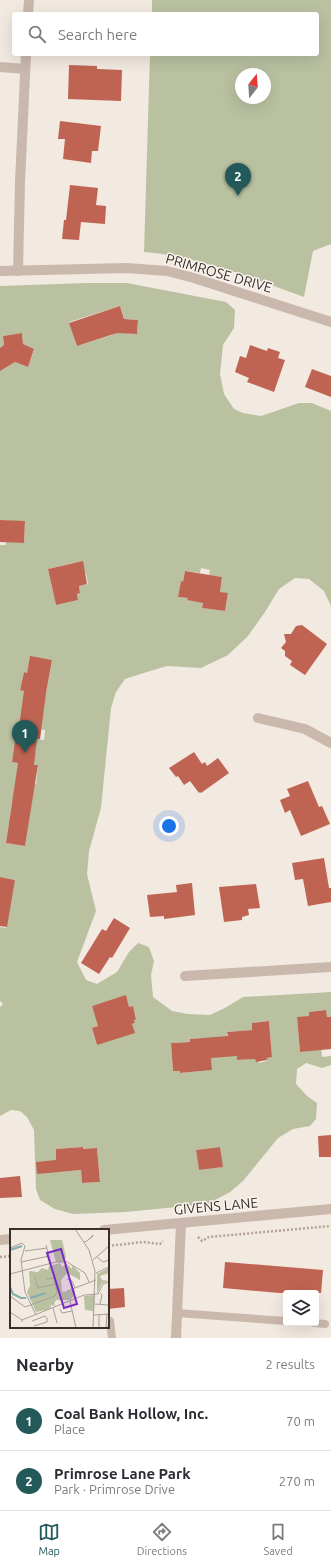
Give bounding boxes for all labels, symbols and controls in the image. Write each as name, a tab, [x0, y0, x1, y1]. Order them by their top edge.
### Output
search box	[12, 12, 319, 56]
icon: search	[26, 23, 48, 45]
text: Search here	[58, 26, 137, 43]
north arrow	[235, 68, 271, 104]
pin: 2	[225, 163, 251, 196]
street label: PRIMROSE DRIVE	[164, 250, 274, 296]
pin: 1	[12, 720, 38, 753]
your location	[159, 816, 179, 836]
street label: GIVENS LANE	[173, 1194, 259, 1218]
inset map	[10, 1229, 109, 1328]
map controls	[283, 1290, 319, 1326]
button: layers	[283, 1290, 319, 1326]
text: Nearby	[16, 1355, 74, 1374]
text: 2 results	[265, 1357, 315, 1371]
text: Coal Bank Hollow, Inc.	[54, 1405, 208, 1422]
text: 1	[25, 1414, 33, 1428]
text: 70 m	[286, 1414, 315, 1428]
text: Place	[54, 1422, 85, 1436]
text: Primrose Lane Park	[54, 1465, 191, 1482]
text: 2	[25, 1474, 33, 1488]
text: 270 m	[279, 1474, 315, 1488]
text: Park · Primrose Drive	[54, 1482, 175, 1496]
tab: Map	[38, 1521, 60, 1557]
tab: Directions	[137, 1521, 187, 1557]
tab: Saved	[263, 1521, 293, 1557]

